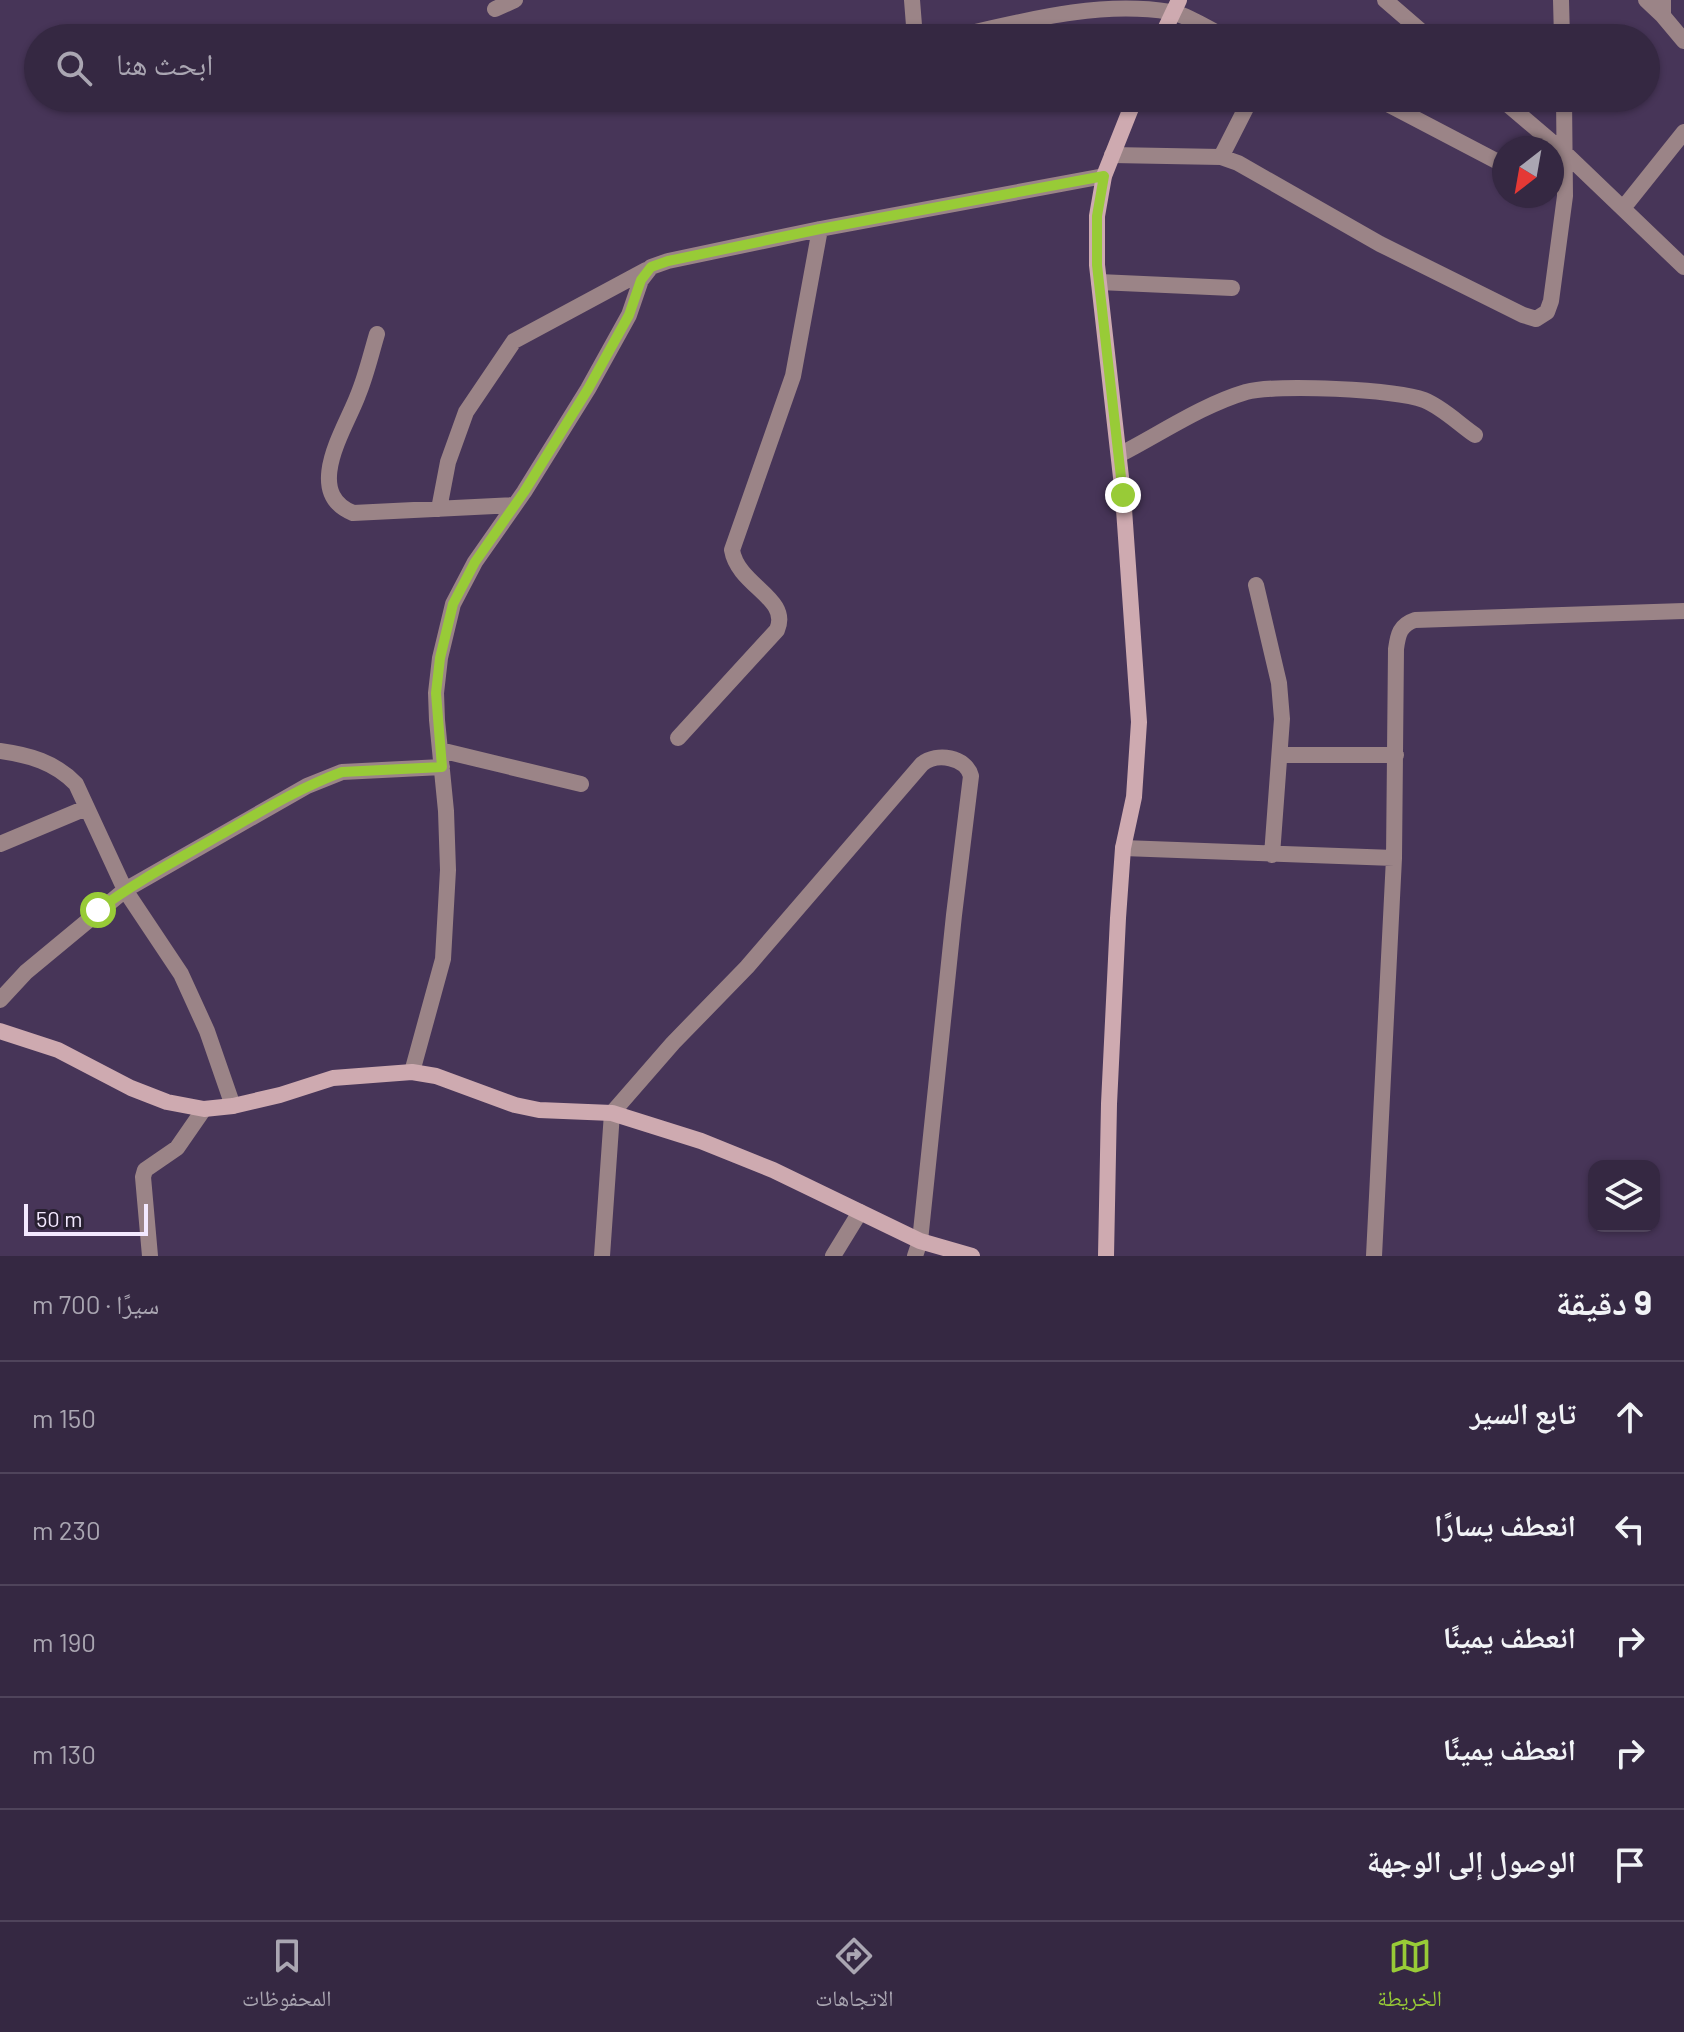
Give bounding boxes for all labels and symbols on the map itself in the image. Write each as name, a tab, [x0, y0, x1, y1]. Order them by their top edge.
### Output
north arrow	[1492, 136, 1564, 208]
route end	[1105, 477, 1141, 513]
route start	[80, 892, 116, 928]
scale bar	[24, 1200, 148, 1236]

